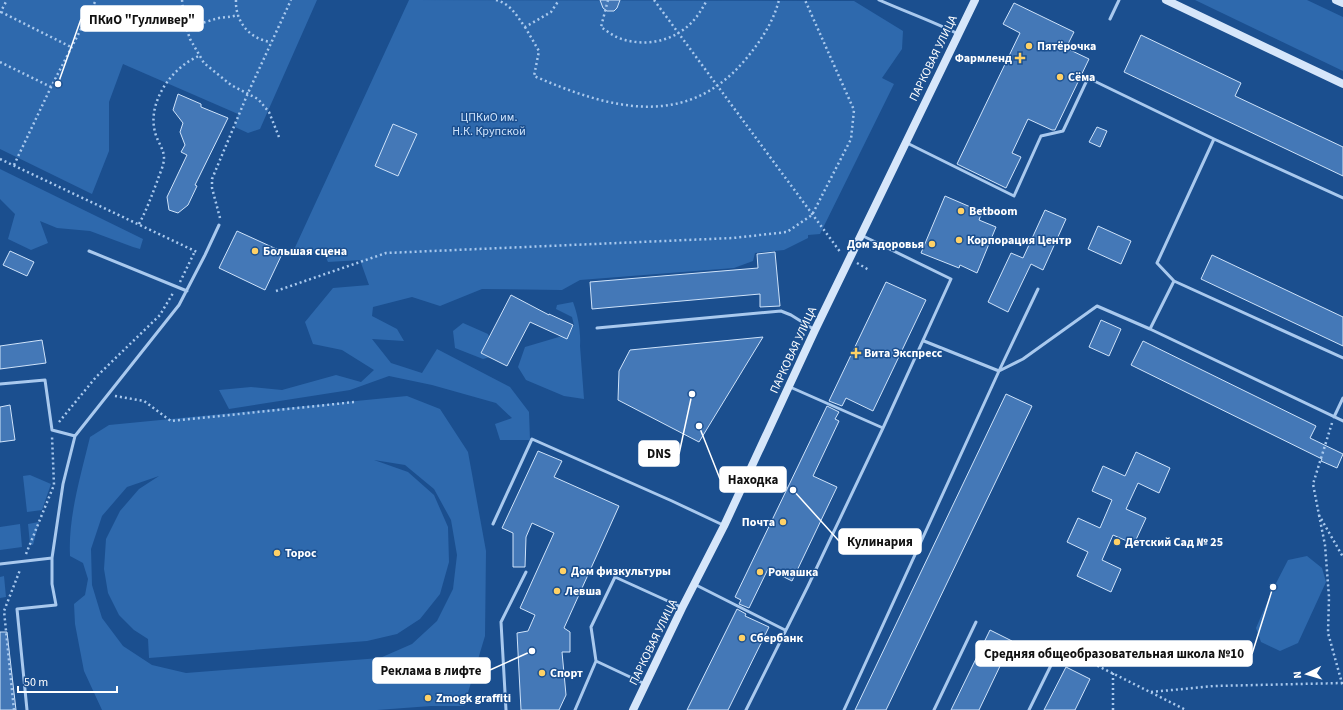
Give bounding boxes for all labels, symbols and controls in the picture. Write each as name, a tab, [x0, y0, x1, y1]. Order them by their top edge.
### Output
callout: ПКиО "Гулливер"	[81, 6, 203, 31]
text: ПКиО "Гулливер"	[89, 11, 195, 29]
street label: ПАРКОВАЯ УЛИЦА	[905, 12, 962, 104]
place label: Пятёрочка	[1037, 38, 1096, 55]
marker: Пятёрочка	[1024, 41, 1034, 51]
place label: Фармленд	[955, 50, 1012, 67]
marker: Фармленд	[1015, 53, 1025, 63]
place label: Сёма	[1068, 69, 1095, 86]
marker: Сёма	[1055, 72, 1065, 82]
park label: ЦПКиО им. Н.К. Крупской	[452, 109, 526, 140]
place label: Betboom	[969, 203, 1017, 220]
marker: Betboom	[956, 206, 966, 216]
place label: Корпорация Центр	[967, 232, 1072, 249]
marker: Корпорация Центр	[954, 235, 964, 245]
place label: Дом здоровья	[847, 236, 924, 253]
marker: Дом здоровья	[927, 239, 937, 249]
place label: Большая сцена	[263, 243, 347, 260]
marker: Большая сцена	[250, 246, 260, 256]
street label: ПАРКОВАЯ УЛИЦА	[766, 304, 821, 396]
place label: Вита Экспресс	[864, 345, 943, 362]
marker: Вита Экспресс	[851, 348, 861, 358]
callout: DNS	[639, 441, 679, 466]
text: DNS	[647, 445, 671, 463]
callout: Находка	[720, 467, 786, 492]
text: Находка	[728, 471, 778, 489]
place label: Почта	[742, 514, 775, 531]
marker: Почта	[778, 517, 788, 527]
callout: Кулинария	[839, 529, 921, 554]
text: Кулинария	[847, 533, 913, 551]
place label: Детский Сад № 25	[1125, 534, 1223, 551]
marker: Детский Сад № 25	[1112, 537, 1122, 547]
place label: Торос	[285, 545, 317, 562]
marker: Торос	[272, 548, 282, 558]
place label: Дом физкультуры	[571, 563, 671, 580]
place label: Ромашка	[768, 564, 818, 581]
marker: Дом физкультуры	[558, 566, 568, 576]
marker: Ромашка	[755, 567, 765, 577]
place label: Левша	[564, 583, 601, 600]
marker: Левша	[552, 586, 562, 596]
street label: ПАРКОВАЯ УЛИЦА	[625, 596, 682, 688]
place label: Сбербанк	[750, 630, 803, 647]
marker: Сбербанк	[737, 633, 747, 643]
callout: Средняя общеобразовательная школа №10	[976, 641, 1252, 666]
text: Средняя общеобразовательная школа №10	[984, 645, 1244, 663]
north arrow	[1287, 654, 1327, 694]
callout: Реклама в лифте	[373, 658, 490, 683]
text: Реклама в лифте	[381, 662, 482, 680]
place label: Спорт	[550, 665, 583, 682]
scale bar	[18, 668, 117, 694]
marker: Спорт	[537, 668, 547, 678]
text: N	[1290, 671, 1305, 679]
text: 50 m	[24, 674, 48, 691]
place label: Zmogk graffiti	[436, 690, 511, 707]
marker: Zmogk graffiti	[423, 693, 433, 703]

